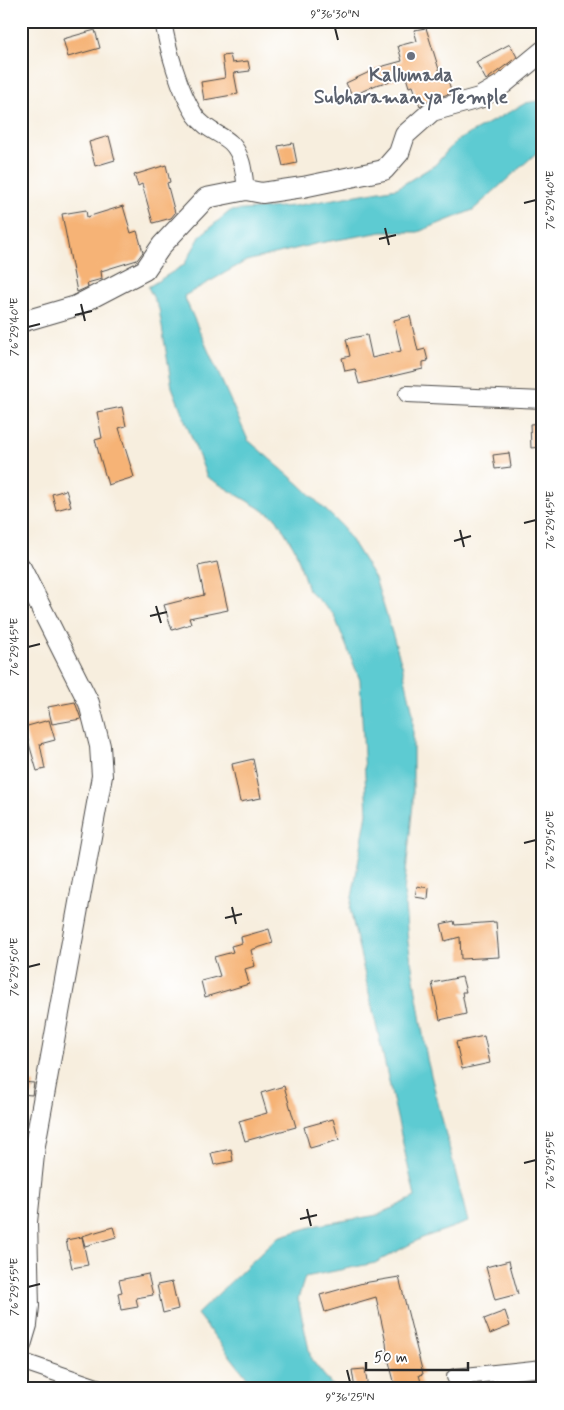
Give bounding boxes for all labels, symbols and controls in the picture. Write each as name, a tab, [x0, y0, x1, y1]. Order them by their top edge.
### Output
text: 9°36'30"N	[310, 7, 360, 23]
marker: Kallumada Subharamanya Temple	[405, 50, 417, 62]
place label: Kallumada Subharamanya Temple	[314, 63, 509, 111]
text: 76°29'40"E	[543, 171, 559, 229]
text: 76°29'40"E	[7, 298, 23, 356]
text: 76°29'45"E	[543, 491, 559, 549]
text: 76°29'45"E	[7, 618, 23, 676]
text: 76°29'50"E	[543, 811, 559, 870]
text: 76°29'50"E	[7, 938, 23, 997]
text: 76°29'55"E	[543, 1131, 559, 1189]
text: 76°29'55"E	[7, 1258, 23, 1316]
scale bar	[366, 1340, 469, 1372]
text: 50 m	[374, 1348, 408, 1368]
text: 9°36'25"N	[325, 1390, 375, 1406]

